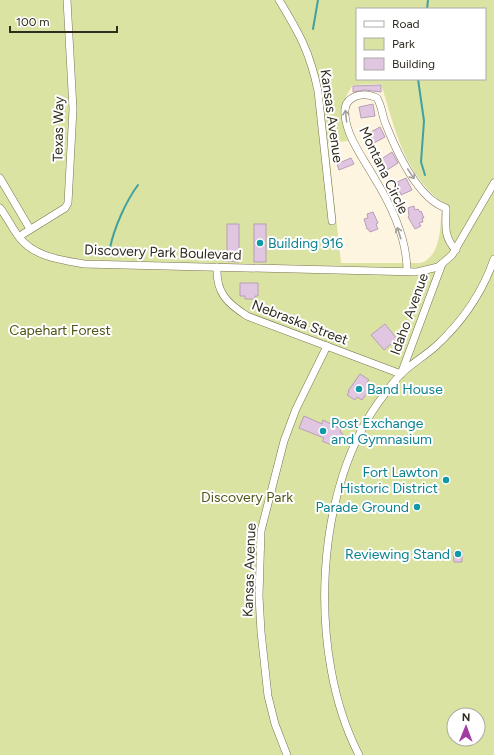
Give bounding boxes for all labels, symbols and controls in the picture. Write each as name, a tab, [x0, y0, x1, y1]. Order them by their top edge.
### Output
scale bar	[10, 8, 117, 34]
legend	[356, 8, 486, 80]
text: 100 m	[16, 15, 50, 29]
text: Road	[392, 17, 420, 31]
text: Park	[392, 37, 415, 51]
text: Building	[392, 57, 435, 71]
street label: Kansas Avenue	[317, 68, 347, 164]
street label: Texas Way	[49, 96, 68, 162]
one-way arrow	[342, 109, 350, 122]
street label: Montana Circle	[355, 124, 412, 217]
one-way arrow	[407, 168, 415, 179]
one-way arrow	[395, 227, 402, 240]
place label: Building 916	[268, 235, 343, 252]
marker: Building 916	[255, 238, 265, 248]
street label: Discovery Park Boulevard	[84, 241, 242, 264]
street label: Idaho Avenue	[387, 271, 432, 357]
street label: Nebraska Street	[249, 296, 350, 349]
park label: Capehart Forest	[9, 322, 111, 339]
place label: Band House	[367, 381, 443, 398]
marker: Band House	[354, 384, 364, 394]
place label: Post Exchange and Gymnasium	[331, 415, 432, 448]
marker: Post Exchange and Gymnasium	[318, 426, 328, 436]
place label: Fort Lawton Historic District	[340, 464, 438, 497]
marker: Fort Lawton Historic District	[441, 475, 451, 485]
park label: Discovery Park	[201, 489, 293, 506]
place label: Parade Ground	[315, 499, 409, 516]
marker: Parade Ground	[412, 502, 422, 512]
street label: Kansas Avenue	[239, 522, 260, 617]
place label: Reviewing Stand	[345, 546, 450, 563]
marker: Reviewing Stand	[453, 549, 463, 559]
north arrow	[446, 707, 486, 747]
text: N	[462, 711, 471, 724]

